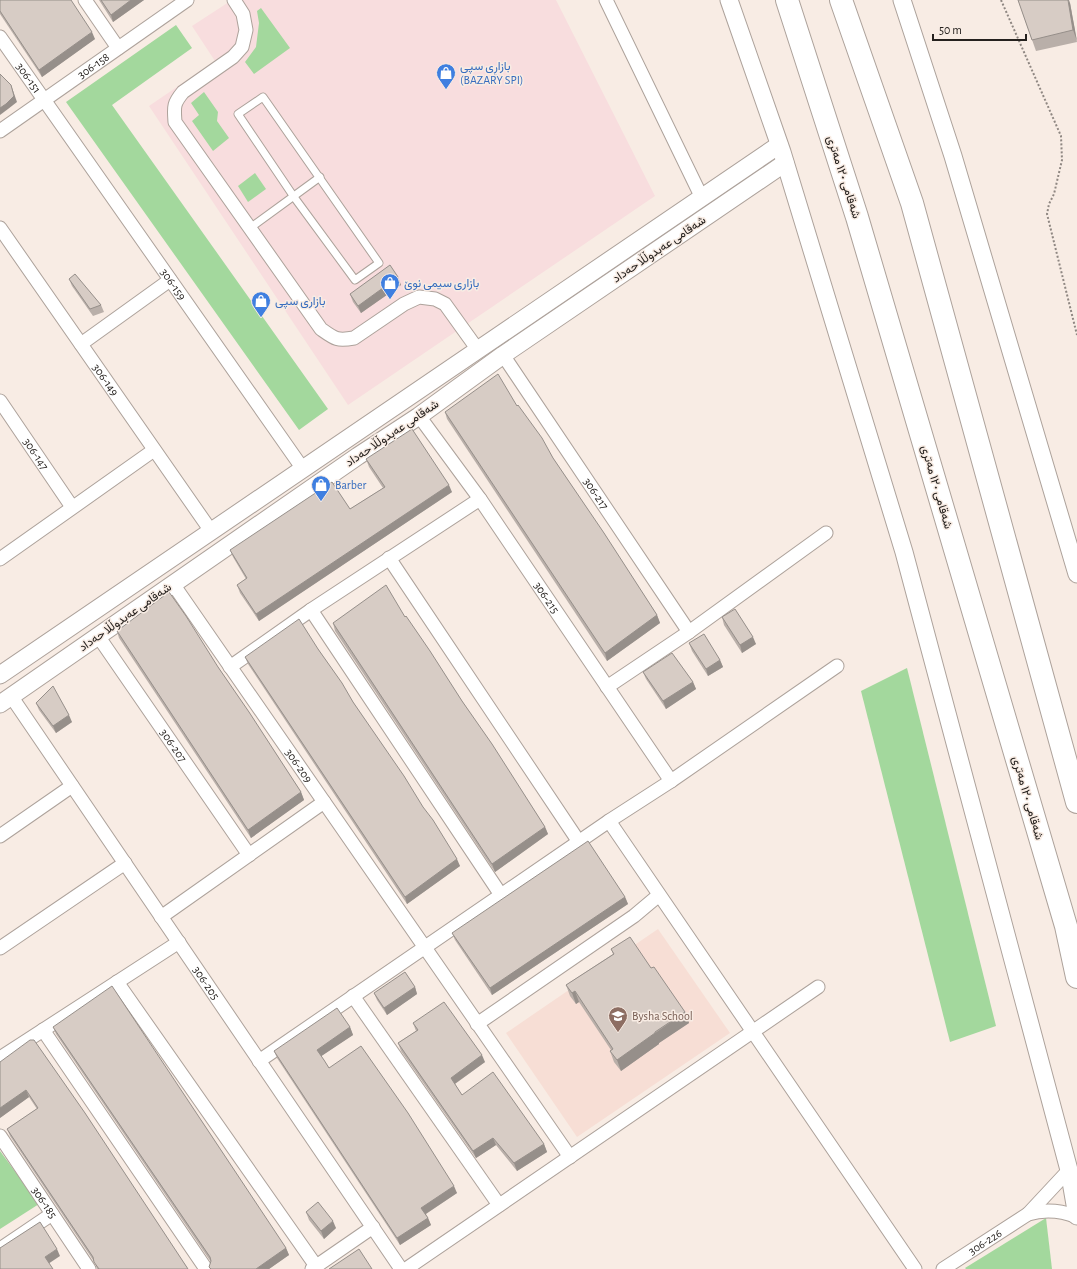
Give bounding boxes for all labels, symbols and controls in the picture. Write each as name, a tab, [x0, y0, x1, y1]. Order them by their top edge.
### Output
scale bar	[933, 16, 1026, 42]
text: 50 m	[939, 24, 962, 36]
street label: 306-158	[75, 50, 112, 81]
place label: بازاڕی سپی (BAZARY SPI)	[460, 60, 524, 86]
street label: 306-151	[14, 61, 43, 95]
shop icon: بازاڕی سپی (BAZARY SPI)	[435, 62, 457, 90]
street label: شەقامی ١٢٠ مەتری	[823, 134, 863, 221]
street label: شەقامی عەبدوڵڵا حەداد	[609, 212, 709, 286]
street label: 306-159	[158, 266, 189, 302]
shop icon: بازاری سیمی نوێ	[379, 272, 401, 300]
place label: بازاری سیمی نوێ	[404, 277, 479, 291]
shop icon: بازاری سپی	[250, 290, 272, 318]
place label: بازاری سپی	[275, 295, 326, 309]
street label: 306-149	[90, 362, 121, 398]
street label: شەقامی عەبدوڵڵا حەداد	[342, 396, 442, 470]
street label: 306-147	[21, 436, 51, 472]
street label: شەقامی ١٢٠ مەتری	[917, 444, 955, 531]
shop icon: Barber	[310, 474, 332, 502]
street label: 306-217	[581, 476, 611, 512]
place label: Barber	[335, 479, 366, 491]
street label: شەقامی عەبدوڵڵا حەداد	[76, 579, 174, 655]
street label: 306-215	[532, 580, 562, 615]
street label: 306-207	[158, 727, 189, 764]
street label: 306-209	[283, 747, 315, 785]
street label: شەقامی ١٢٠ مەتری	[1008, 755, 1046, 842]
street label: 306-205	[191, 964, 222, 1002]
school or university icon: Bysha School	[607, 1005, 629, 1033]
place label: Bysha School	[632, 1010, 693, 1023]
street label: 306-185	[30, 1184, 59, 1221]
street label: 306-226	[966, 1226, 1004, 1257]

